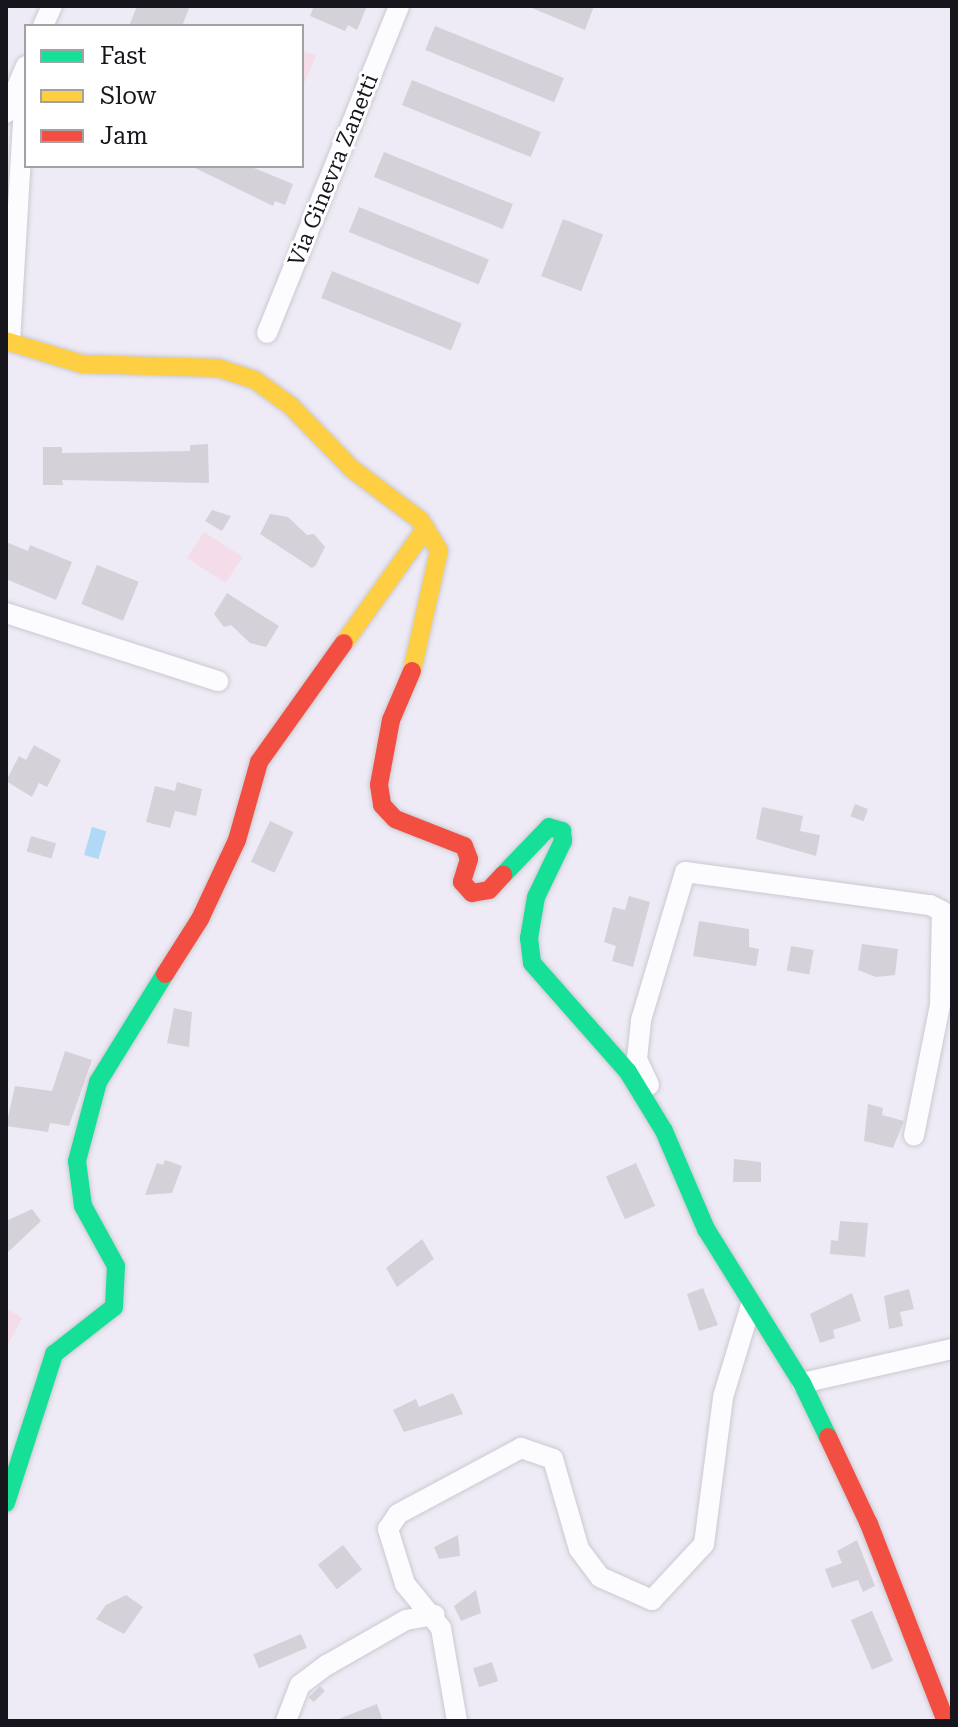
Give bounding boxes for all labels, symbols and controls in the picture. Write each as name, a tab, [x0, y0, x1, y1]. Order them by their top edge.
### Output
legend	[24, 24, 304, 168]
text: Fast	[100, 42, 147, 70]
street label: Via Ginevra Zanetti	[282, 70, 384, 270]
text: Slow	[100, 82, 156, 110]
text: Jam	[100, 122, 148, 150]

